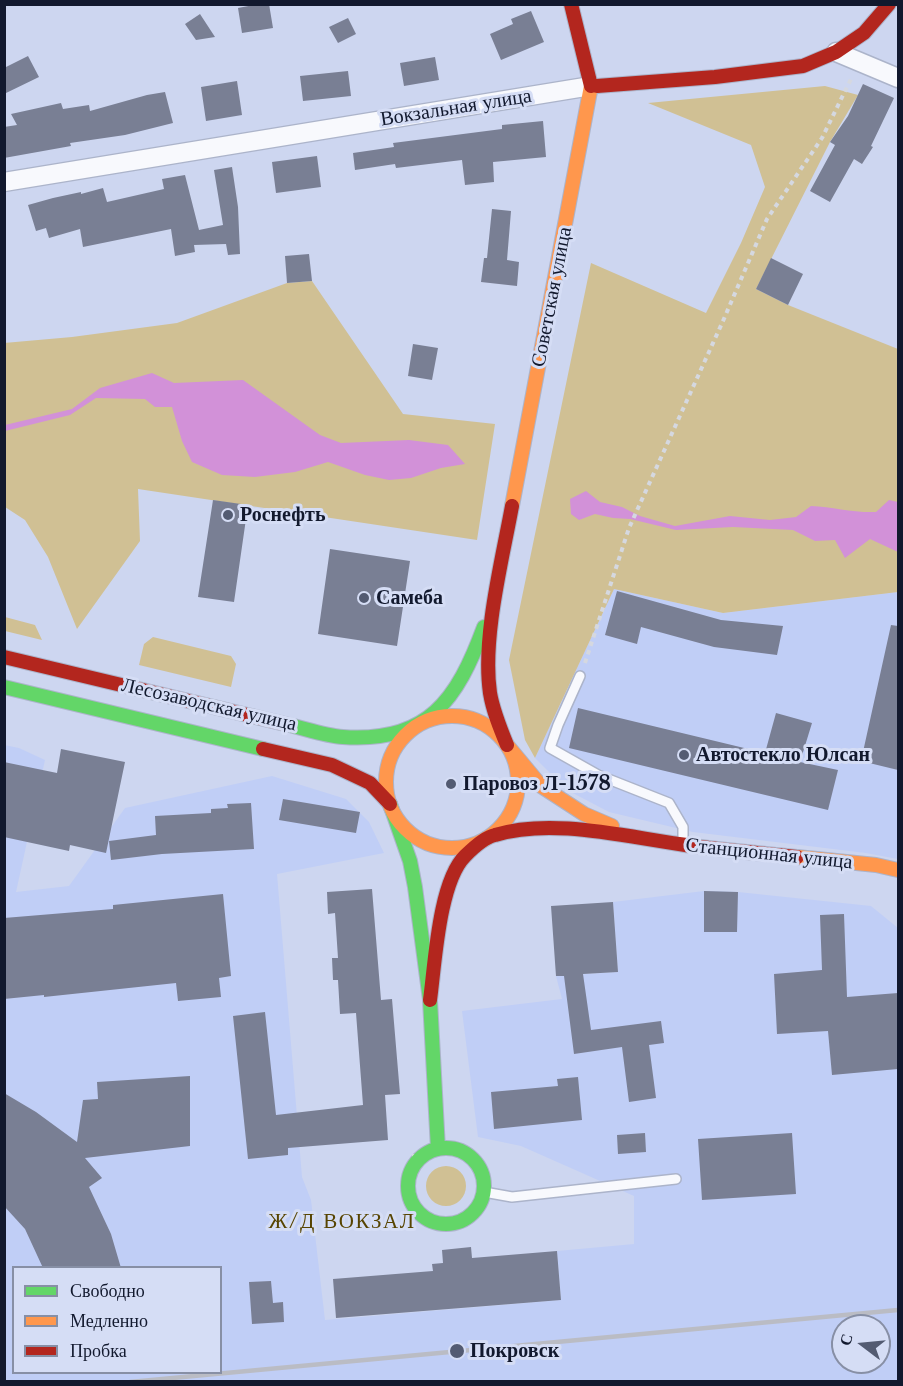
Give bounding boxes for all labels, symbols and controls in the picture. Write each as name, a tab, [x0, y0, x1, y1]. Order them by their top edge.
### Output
street label: Вокзальная улица	[379, 84, 533, 132]
street label: Советская улица	[527, 225, 577, 369]
place label: Роснефть	[240, 503, 325, 527]
marker: Роснефть	[221, 508, 235, 522]
place label: Самеба	[376, 586, 443, 610]
marker: Самеба	[357, 591, 371, 605]
street label: Лесозаводская улица	[119, 673, 299, 737]
place label: Автостекло Юлсан	[696, 743, 870, 767]
marker: Автостекло Юлсан	[677, 748, 691, 762]
place label: Паровоз Л-1578	[463, 772, 611, 796]
marker: Паровоз Л-1578	[444, 777, 458, 791]
street label: Станционная улица	[684, 833, 854, 875]
district label: Ж/Д ВОКЗАЛ	[269, 1209, 415, 1235]
legend	[12, 1266, 222, 1374]
text: Свободно	[70, 1280, 145, 1302]
text: Медленно	[70, 1310, 148, 1332]
north arrow	[831, 1314, 891, 1374]
text: С	[834, 1331, 857, 1348]
place label: Покровск	[470, 1339, 559, 1363]
text: Пробка	[70, 1340, 127, 1362]
marker: Покровск	[448, 1342, 466, 1360]

